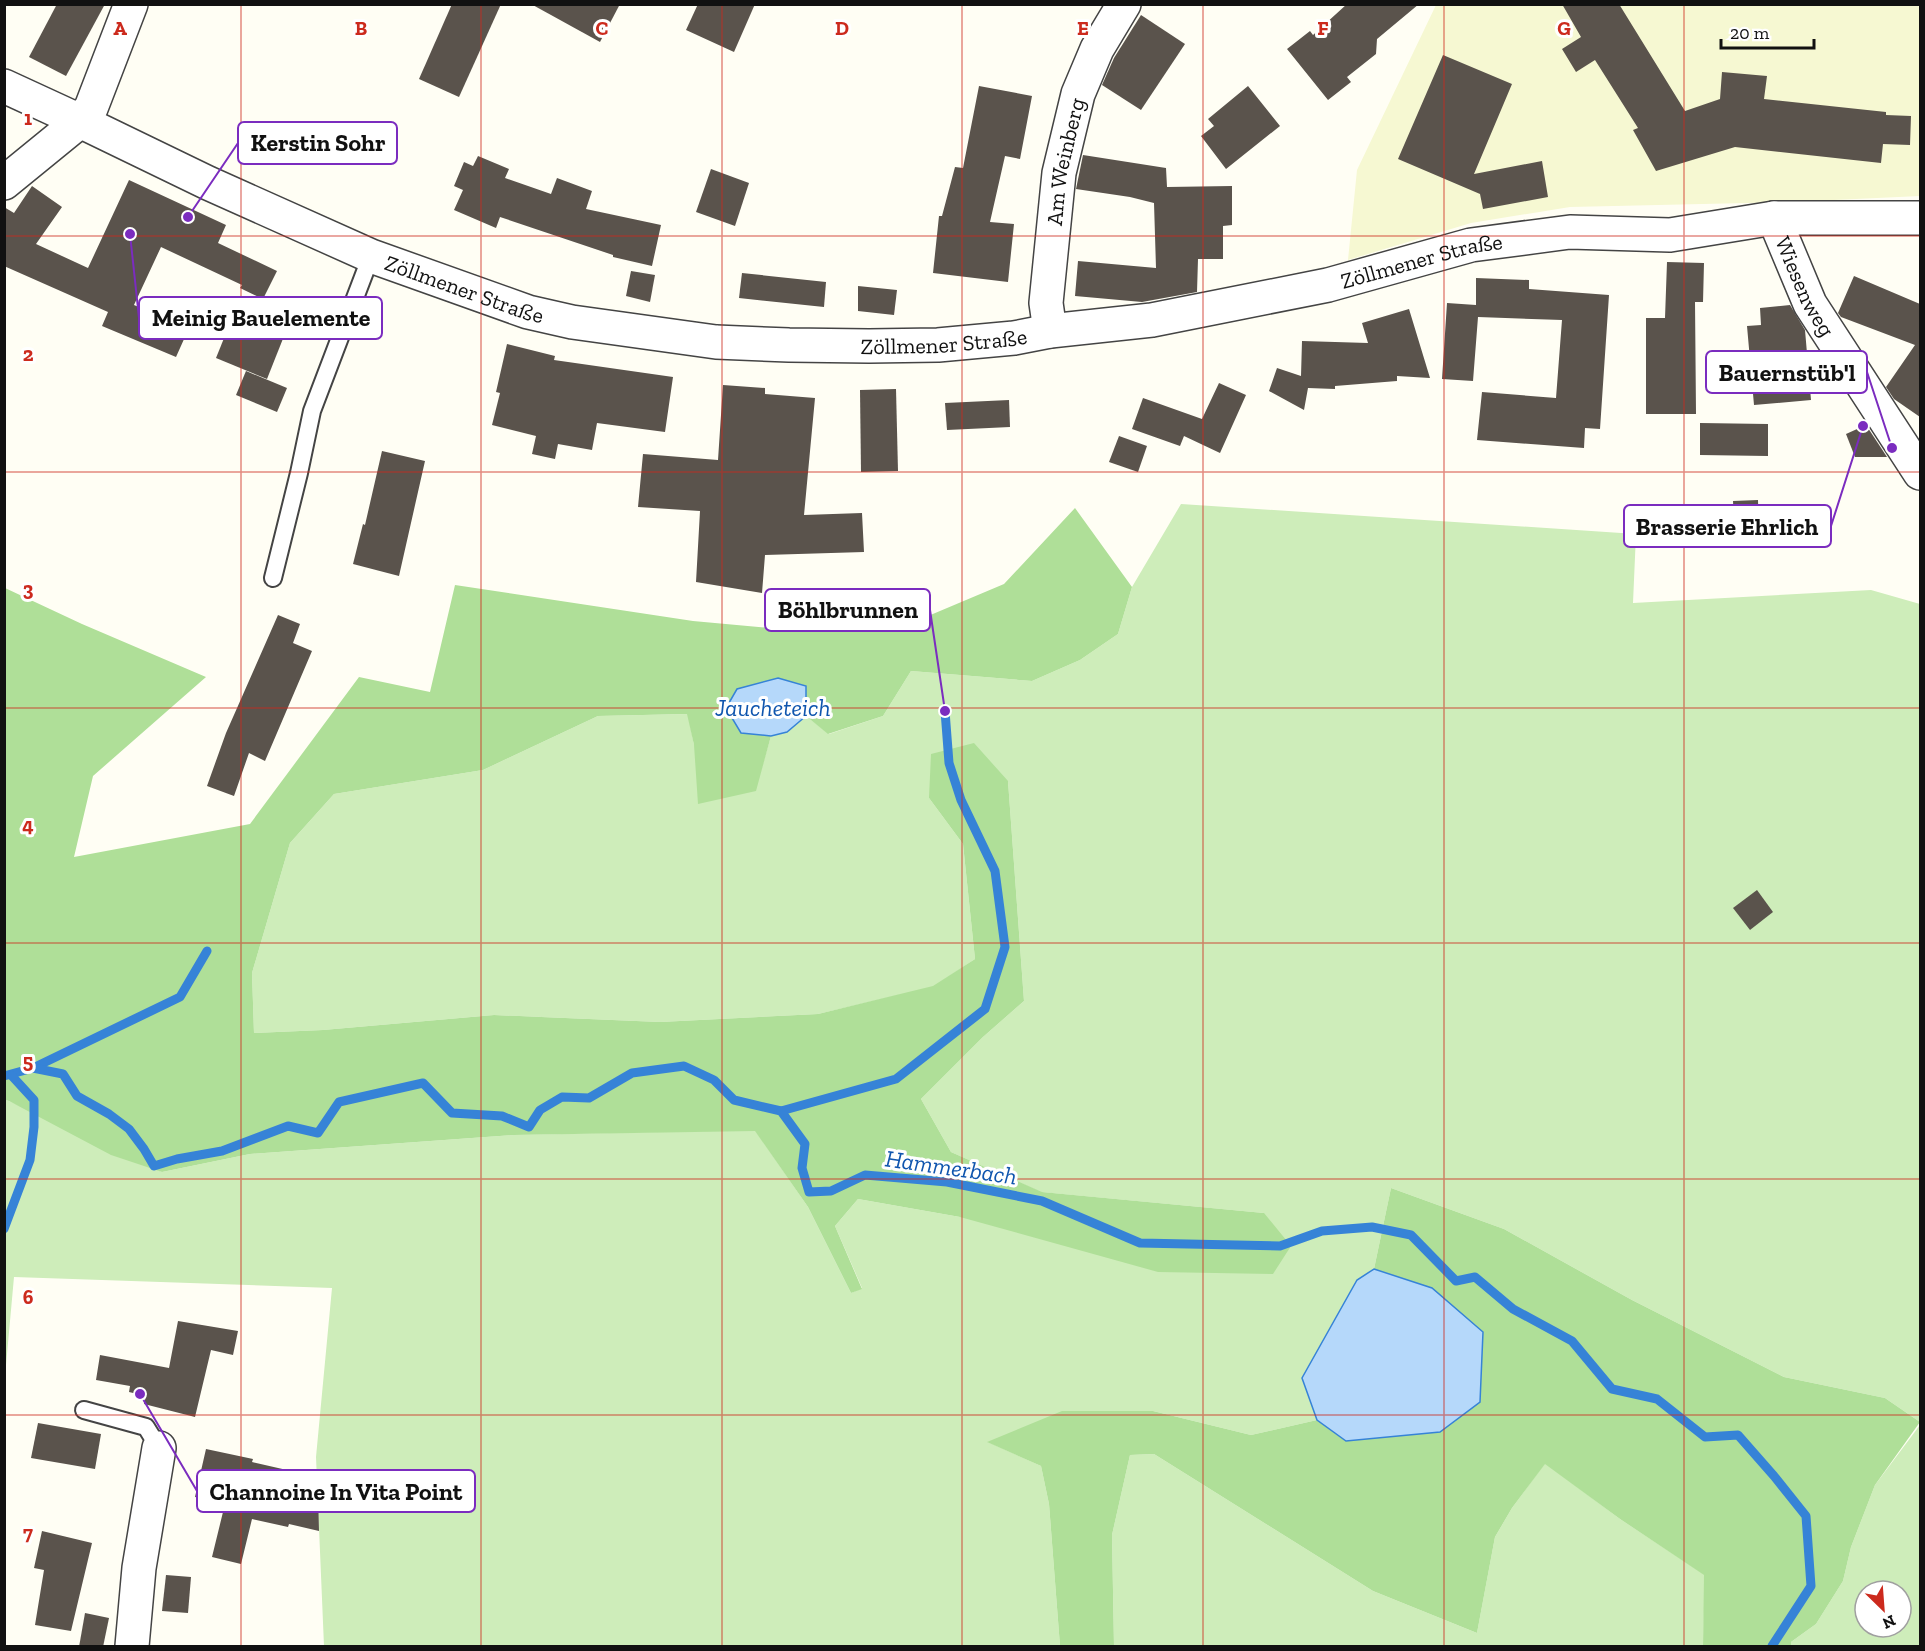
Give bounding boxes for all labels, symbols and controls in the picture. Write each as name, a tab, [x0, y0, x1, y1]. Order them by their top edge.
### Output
scale bar	[1721, 12, 1814, 50]
text: A	[113, 16, 127, 40]
text: B	[355, 16, 367, 40]
text: C	[596, 16, 609, 40]
text: D	[835, 16, 849, 40]
text: E	[1077, 16, 1089, 40]
text: F	[1317, 16, 1329, 40]
text: G	[1557, 16, 1571, 40]
text: 20 m	[1730, 22, 1770, 44]
street label: Am Weinberg	[1040, 95, 1090, 227]
text: 1	[24, 106, 32, 130]
callout: Kerstin Sohr	[238, 122, 397, 164]
text: Kerstin Sohr	[250, 128, 386, 157]
street label: Zöllmener Straße	[1338, 228, 1504, 294]
street label: Wiesenweg	[1770, 232, 1841, 341]
street label: Zöllmener Straße	[382, 249, 546, 329]
callout: Meinig Bauelemente	[139, 297, 382, 339]
text: Meinig Bauelemente	[152, 303, 371, 332]
street label: Zöllmener Straße	[861, 322, 1029, 360]
text: 2	[23, 342, 34, 366]
callout: Bauernstüb'l	[1706, 351, 1867, 393]
text: Bauernstüb'l	[1719, 358, 1856, 387]
callout: Brasserie Ehrlich	[1624, 505, 1831, 547]
text: Brasserie Ehrlich	[1636, 512, 1819, 541]
text: 3	[23, 577, 34, 601]
callout: Böhlbrunnen	[765, 589, 930, 631]
text: Böhlbrunnen	[778, 595, 918, 624]
water label: Jaucheteich	[714, 693, 831, 722]
text: 4	[22, 813, 34, 837]
text: 5	[23, 1049, 33, 1073]
water label: Hammerbach	[883, 1143, 1019, 1191]
text: 6	[23, 1285, 34, 1309]
callout: Channoine In Vita Point	[197, 1470, 475, 1512]
text: Channoine In Vita Point	[210, 1477, 463, 1506]
text: 7	[23, 1521, 33, 1545]
north arrow	[1853, 1579, 1913, 1639]
text: N	[1880, 1611, 1899, 1633]

